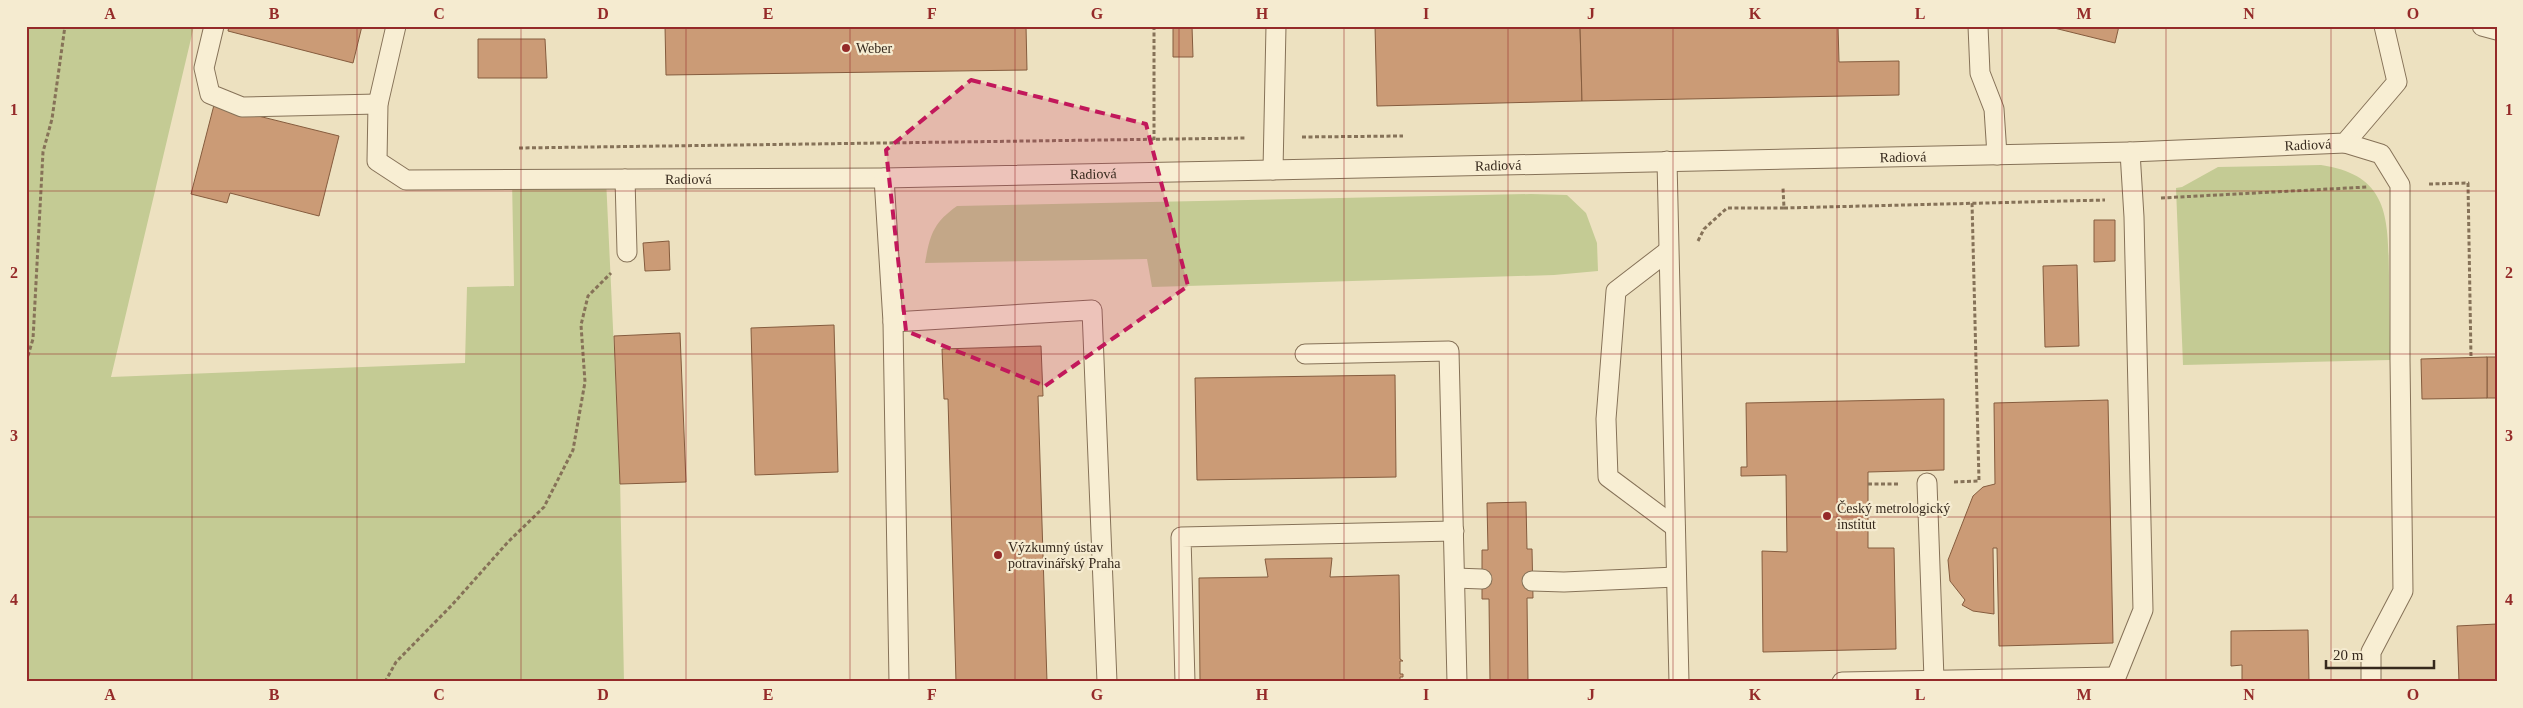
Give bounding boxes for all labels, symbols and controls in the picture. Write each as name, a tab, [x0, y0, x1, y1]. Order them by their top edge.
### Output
text: A	[104, 5, 116, 22]
text: B	[269, 5, 280, 22]
text: C	[433, 5, 445, 22]
text: D	[597, 5, 609, 22]
text: E	[763, 5, 773, 22]
text: F	[927, 5, 937, 22]
text: G	[1091, 5, 1104, 22]
text: H	[1256, 5, 1269, 22]
text: I	[1423, 5, 1429, 22]
text: J	[1587, 5, 1595, 22]
text: K	[1749, 5, 1762, 22]
text: L	[1915, 5, 1925, 22]
text: M	[2076, 5, 2092, 22]
text: N	[2243, 5, 2255, 22]
text: O	[2407, 5, 2419, 22]
place label: Weber	[856, 41, 893, 56]
marker: Weber	[840, 42, 852, 54]
text: 1	[10, 101, 18, 118]
text: 1	[2505, 101, 2513, 118]
street label: Radiová	[2284, 136, 2332, 153]
street label: Radiová	[1880, 149, 1927, 165]
street label: Radiová	[1475, 157, 1522, 173]
street label: Radiová	[1070, 166, 1117, 182]
street label: Radiová	[665, 171, 712, 186]
text: 2	[10, 264, 18, 281]
text: 2	[2505, 264, 2513, 281]
text: 3	[10, 427, 18, 444]
text: 3	[2505, 427, 2513, 444]
place label: Český metrologický institut	[1837, 500, 1950, 532]
marker: Český metrologický institut	[1821, 510, 1833, 522]
place label: Výzkumný ústav potravinářský Praha	[1008, 540, 1121, 571]
marker: Výzkumný ústav potravinářský Praha	[992, 549, 1004, 561]
text: 4	[10, 591, 18, 608]
text: 4	[2505, 591, 2513, 608]
scale bar	[2326, 638, 2433, 670]
text: 20 m	[2333, 647, 2364, 663]
text: A	[104, 686, 116, 703]
text: B	[269, 686, 280, 703]
text: C	[433, 686, 445, 703]
text: D	[597, 686, 609, 703]
text: E	[763, 686, 773, 703]
text: F	[927, 686, 937, 703]
text: G	[1091, 686, 1104, 703]
text: H	[1256, 686, 1269, 703]
text: I	[1423, 686, 1429, 703]
text: J	[1587, 686, 1595, 703]
text: K	[1749, 686, 1762, 703]
text: L	[1915, 686, 1925, 703]
text: M	[2076, 686, 2092, 703]
text: N	[2243, 686, 2255, 703]
text: O	[2407, 686, 2419, 703]

